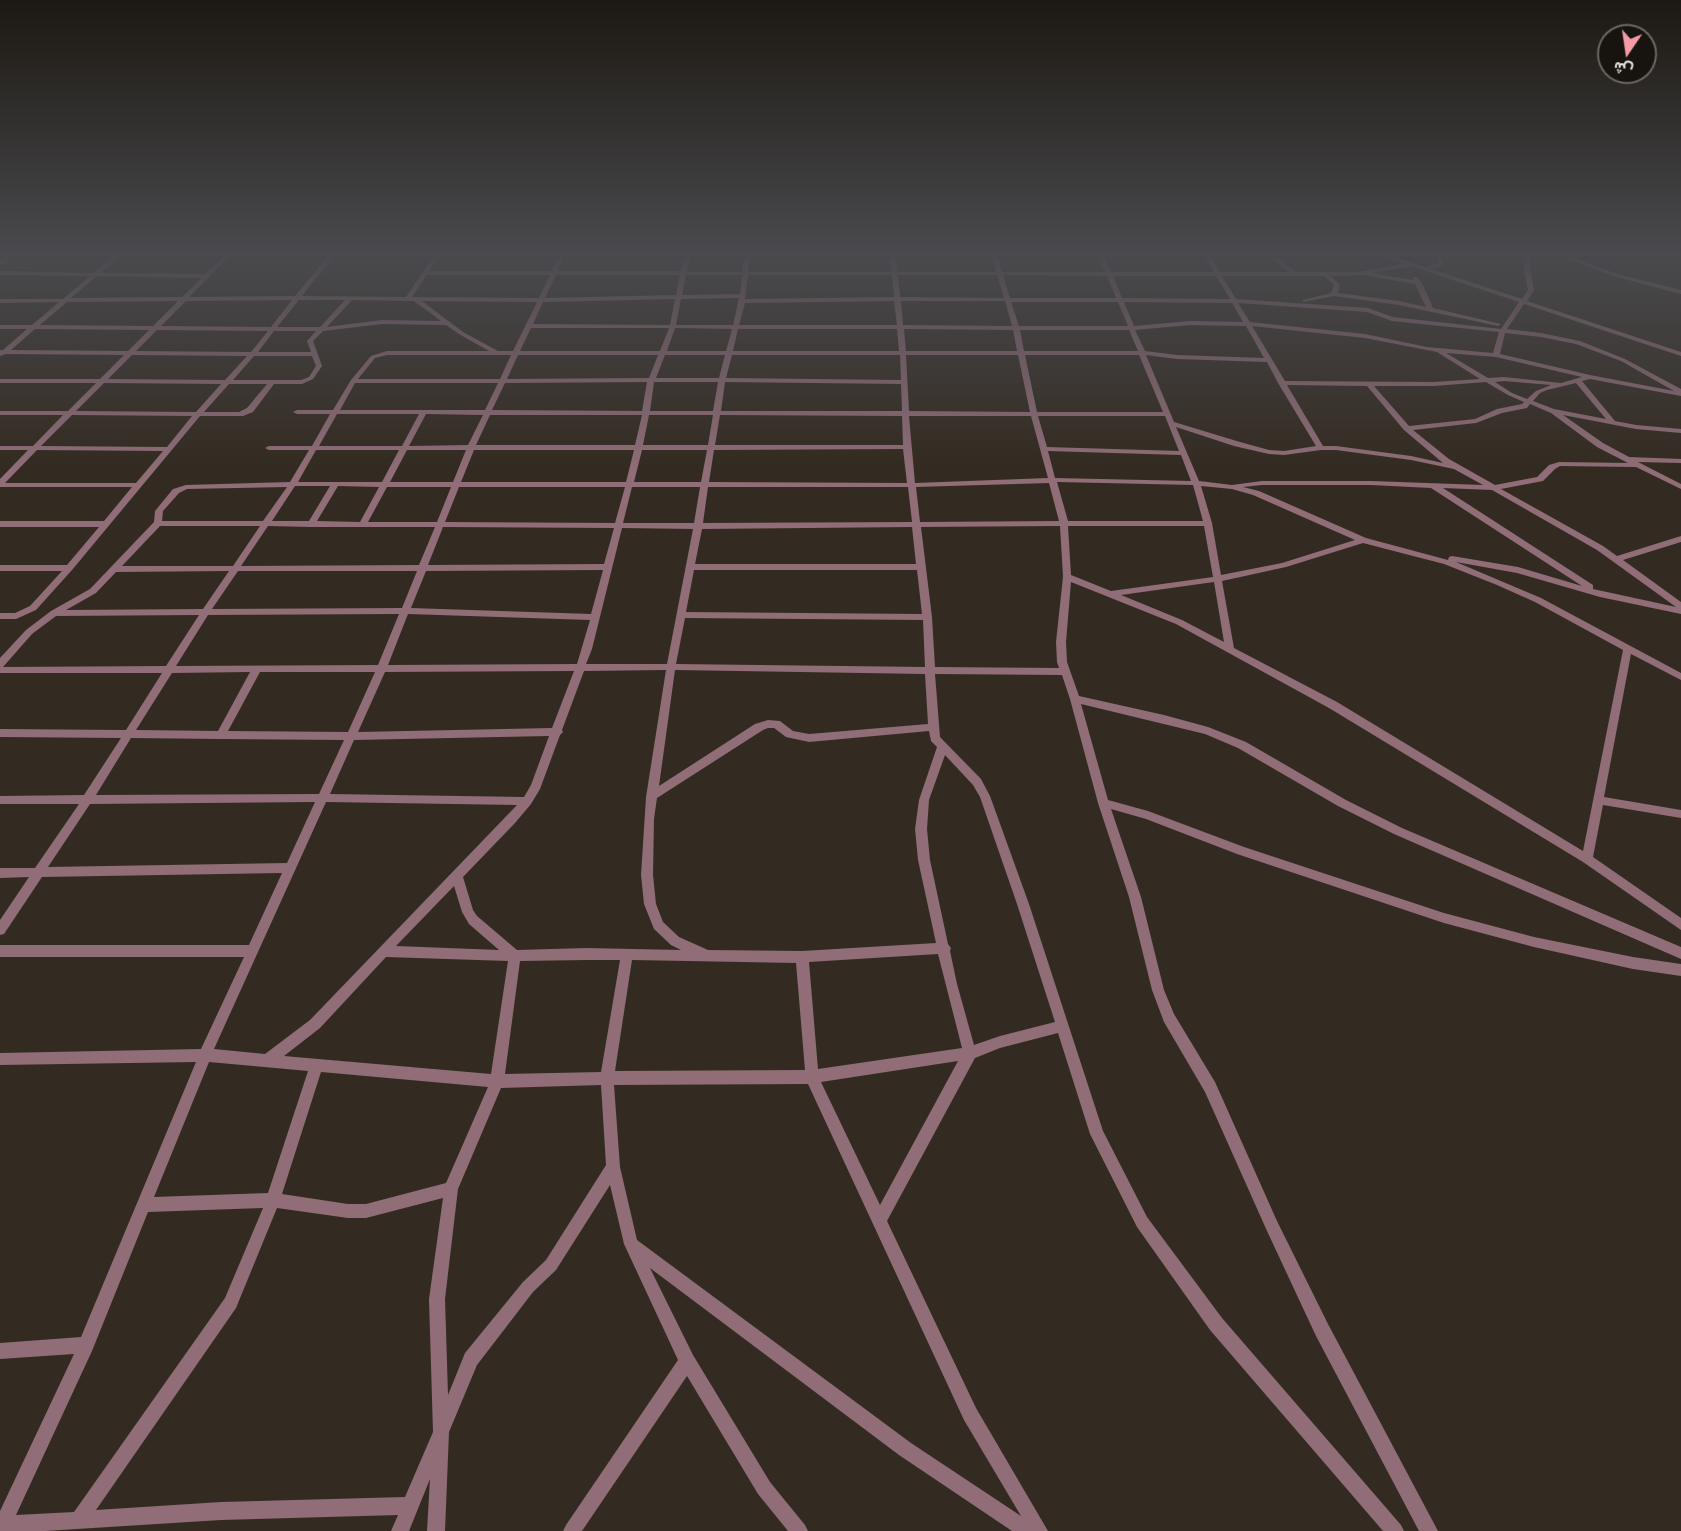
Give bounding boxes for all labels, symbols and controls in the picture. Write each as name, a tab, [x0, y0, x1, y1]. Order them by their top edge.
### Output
north arrow	[1597, 24, 1657, 84]
text: ش	[1612, 57, 1635, 82]

